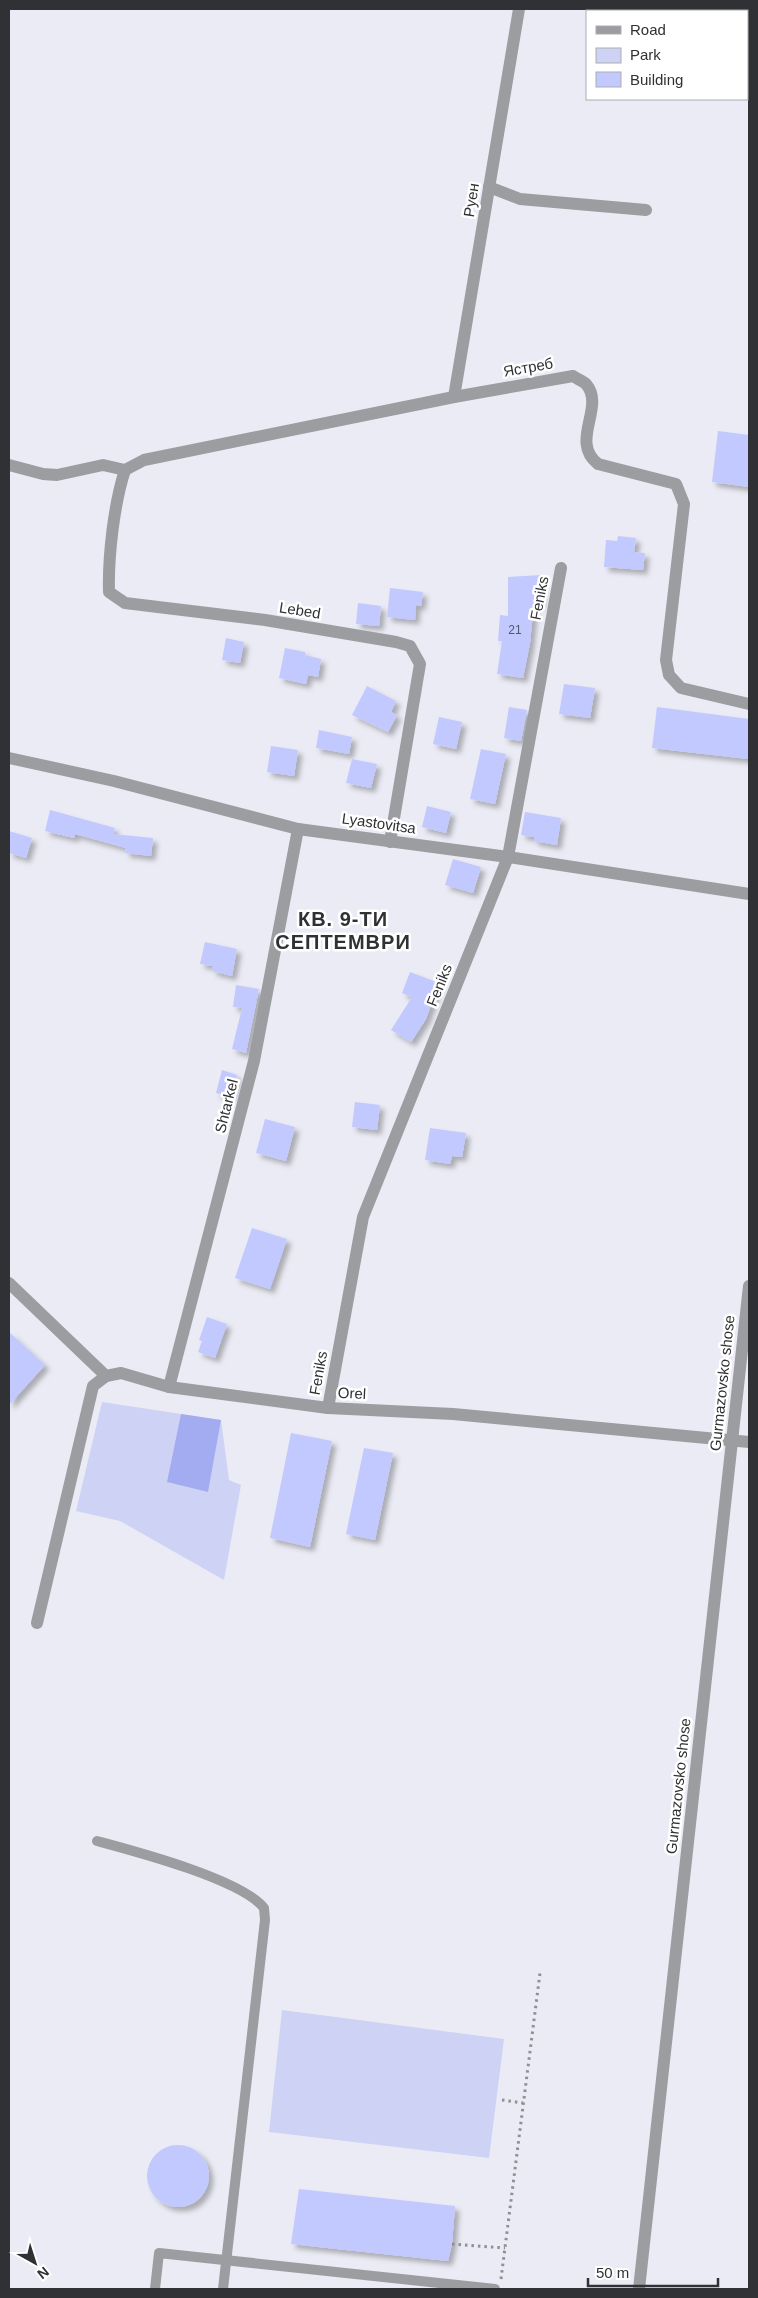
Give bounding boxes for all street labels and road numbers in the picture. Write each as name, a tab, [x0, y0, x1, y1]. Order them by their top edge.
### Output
street label: Руен	[460, 182, 482, 218]
street label: Ястреб	[502, 354, 554, 380]
street label: Feniks	[526, 575, 552, 621]
street label: Lebed	[278, 598, 322, 622]
street label: Lyastovitsa	[341, 809, 418, 837]
street label: Feniks	[423, 961, 455, 1009]
street label: Shtarkel	[211, 1077, 241, 1135]
street label: Gurmazovsko shose	[706, 1314, 738, 1452]
street label: Feniks	[306, 1350, 330, 1396]
street label: Orel	[337, 1384, 367, 1402]
street label: Gurmazovsko shose	[662, 1717, 694, 1855]

